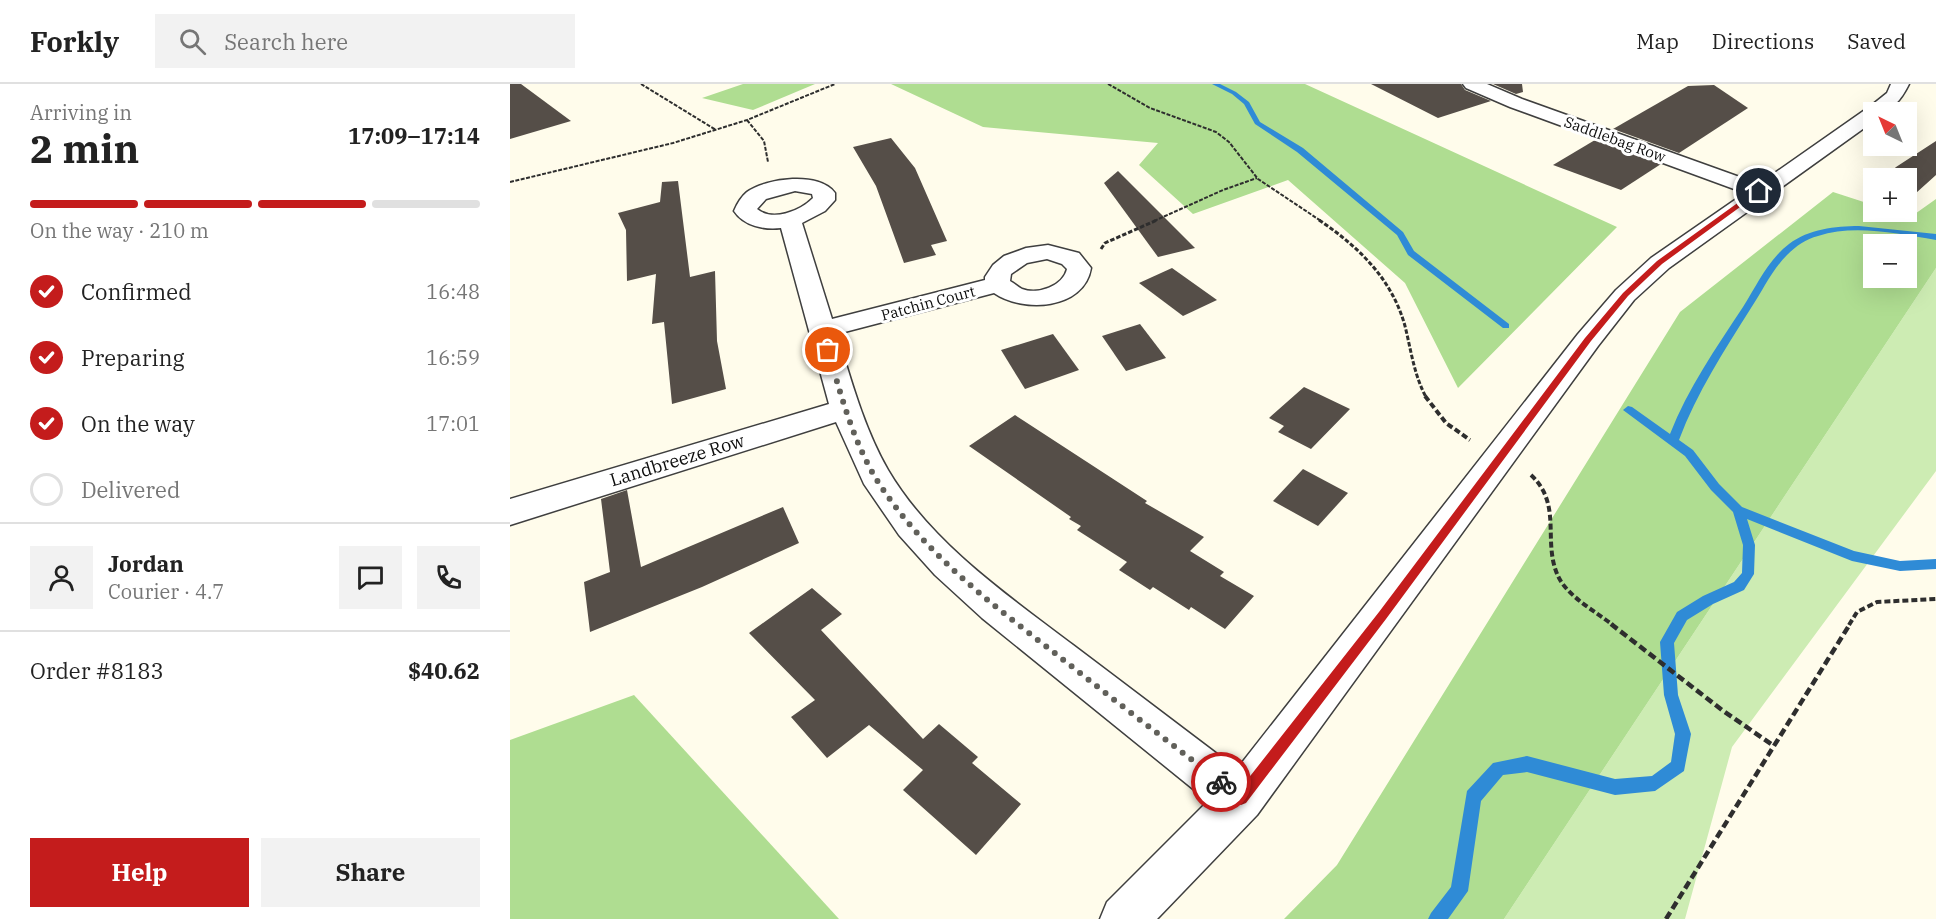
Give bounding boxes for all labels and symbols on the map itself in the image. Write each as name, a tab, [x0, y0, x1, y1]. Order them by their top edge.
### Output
north arrow	[1863, 102, 1917, 156]
street label: Saddlebag Row	[1562, 112, 1669, 166]
pin	[1733, 165, 1784, 216]
street label: Patchin Court	[879, 281, 977, 325]
pin	[802, 324, 853, 375]
street label: Landbreeze Row	[607, 429, 747, 491]
courier	[1191, 752, 1251, 812]

